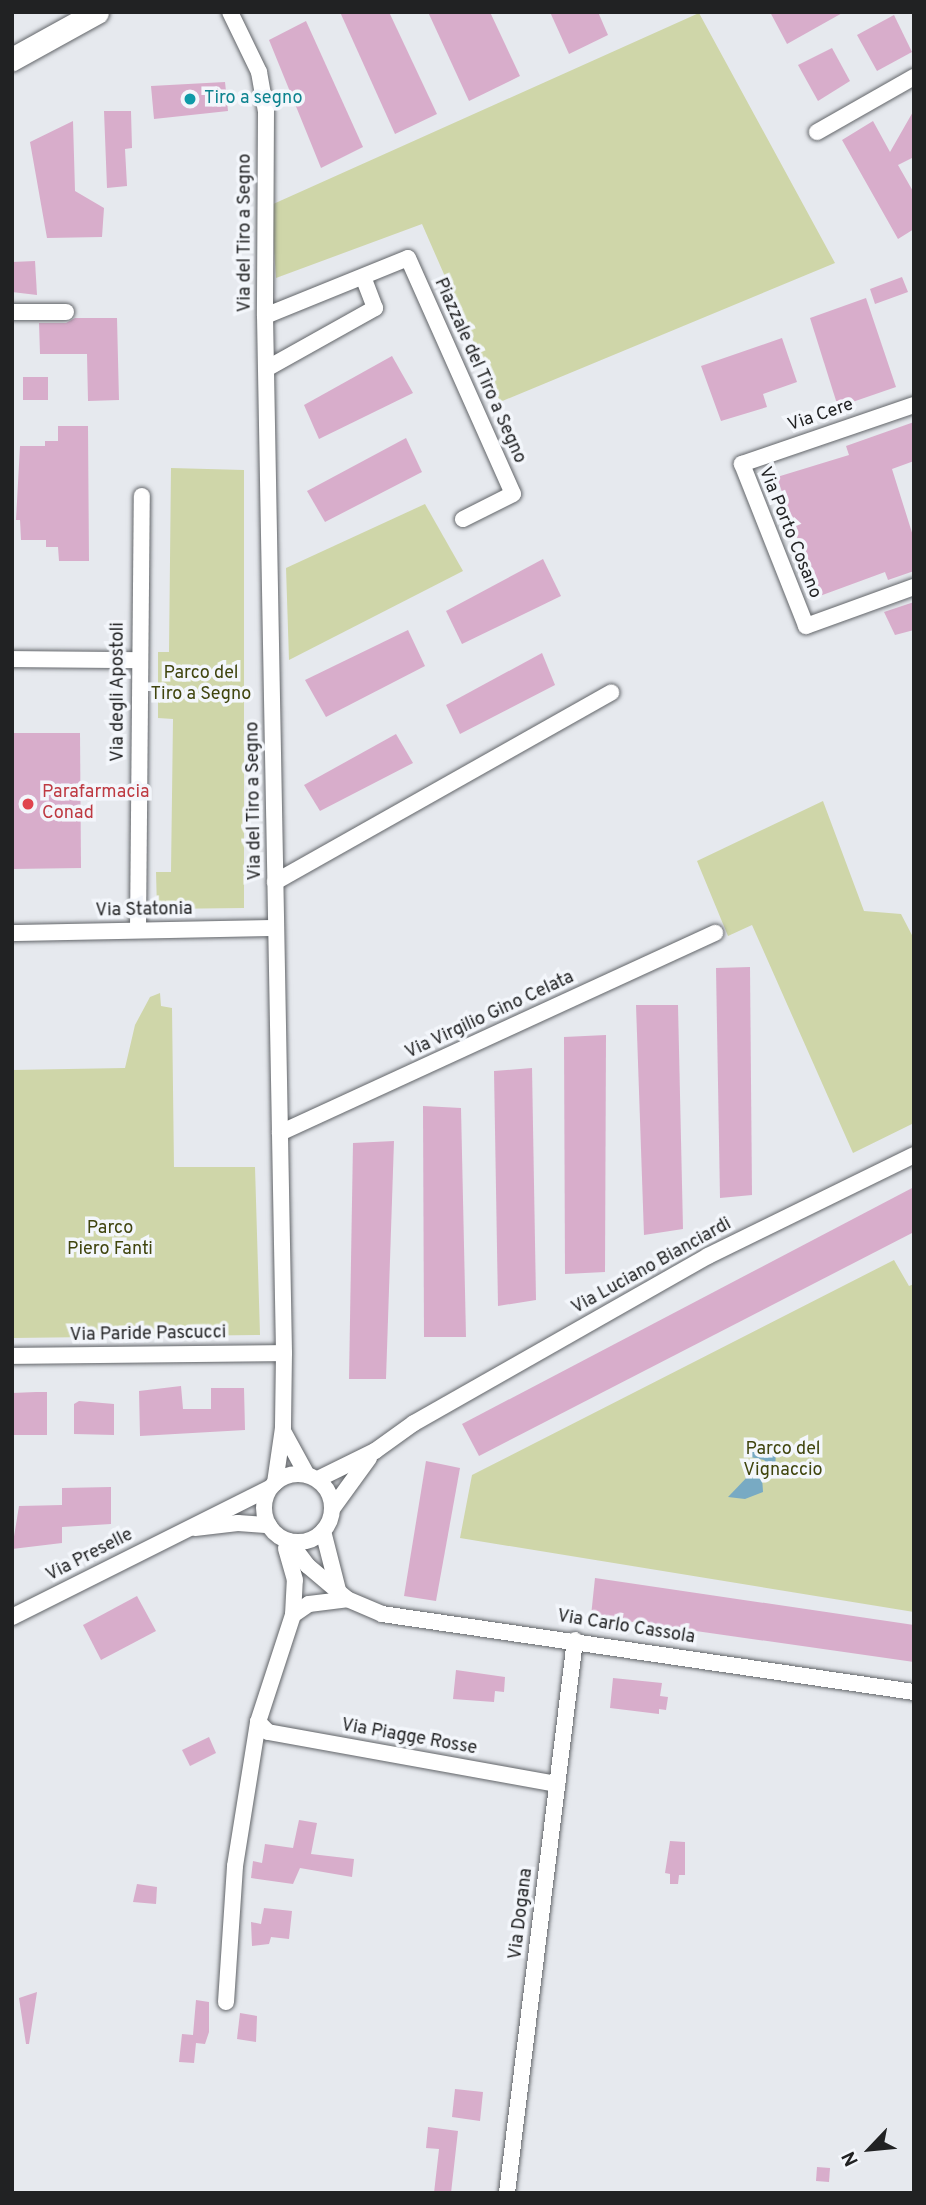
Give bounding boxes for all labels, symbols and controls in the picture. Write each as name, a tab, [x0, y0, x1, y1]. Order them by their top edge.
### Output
place label: Tiro a segno	[204, 88, 303, 110]
marker: Tiro a segno	[182, 91, 198, 107]
street label: Via del Tiro a Segno	[235, 153, 257, 313]
street label: Piazzale del Tiro a Segno	[428, 275, 530, 467]
street label: Via Cere	[785, 395, 857, 437]
street label: Via Porto Cosano	[753, 464, 825, 602]
street label: Via degli Apostoli	[108, 622, 130, 762]
park label: Parco del Tiro a Segno	[151, 664, 251, 706]
street label: Via del Tiro a Segno	[243, 721, 267, 881]
place label: Parafarmacia Conad	[42, 783, 149, 826]
marker: Parafarmacia Conad	[20, 796, 36, 812]
street label: Via Statonia	[95, 899, 193, 923]
street label: Via Virgilio Gino Celata	[402, 967, 578, 1065]
street label: Via Luciano Bianciardi	[568, 1214, 736, 1320]
park label: Parco Piero Fanti	[67, 1219, 153, 1262]
street label: Via Paride Pascucci	[70, 1323, 226, 1347]
park label: Parco del Vignaccio	[743, 1440, 823, 1482]
street label: Via Preselle	[43, 1525, 137, 1587]
street label: Via Carlo Cassola	[556, 1606, 696, 1650]
street label: Via Piagge Rosse	[339, 1715, 479, 1761]
street label: Via Dogana	[506, 1867, 538, 1961]
north arrow	[835, 2114, 905, 2184]
text: N	[837, 2147, 865, 2170]

